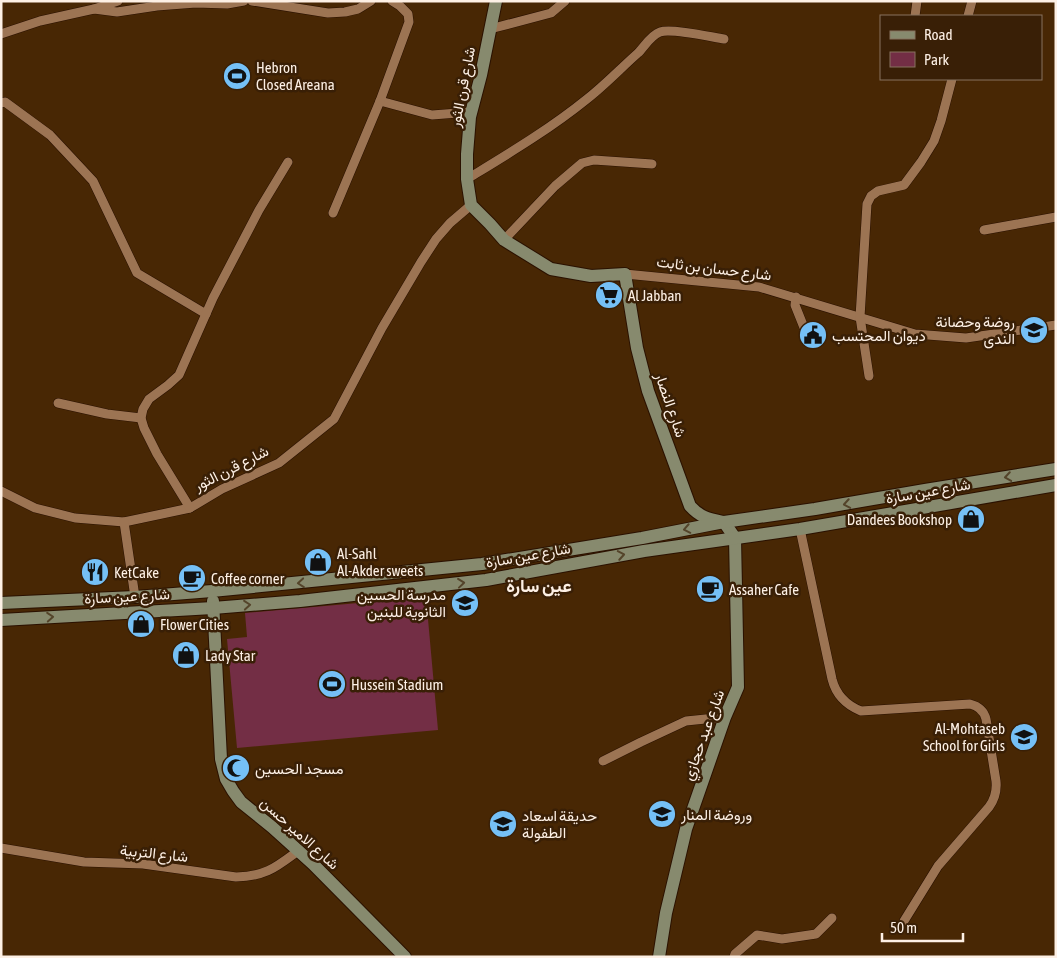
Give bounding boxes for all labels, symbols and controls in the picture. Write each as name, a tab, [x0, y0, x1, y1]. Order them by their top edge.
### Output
legend	[880, 15, 1042, 80]
text: Road	[924, 26, 953, 43]
street label: شارع قرن الثور	[446, 45, 481, 130]
text: Park	[924, 51, 949, 68]
place label: Hebron Closed Areana	[256, 59, 335, 93]
sports icon: Hebron Closed Areana	[222, 61, 252, 91]
street label: شارع حسان بن ثابت	[655, 253, 773, 286]
supermarket icon: Al Jabban	[594, 280, 624, 310]
place label: Al Jabban	[628, 287, 682, 304]
place label: روضة وحضانة الندى	[935, 313, 1015, 349]
school or university icon: روضة وحضانة الندى	[1019, 315, 1049, 345]
public building icon: ديوان المحتسب	[798, 320, 828, 350]
place label: ديوان المحتسب	[832, 327, 926, 345]
street label: شارع النصار	[649, 370, 690, 441]
street label: شارع قرن الثور	[190, 442, 273, 497]
one-way arrow	[1003, 471, 1012, 481]
street label: شارع عين سارة	[884, 475, 972, 510]
one-way arrow	[843, 498, 852, 508]
shop icon: Dandees Bookshop	[956, 504, 986, 534]
place label: Dandees Bookshop	[847, 511, 952, 528]
one-way arrow	[682, 523, 691, 534]
street label: شارع عين سارة	[484, 539, 572, 574]
place label: Al-Sahl Al-Akder sweets	[337, 545, 423, 579]
shop icon: Al-Sahl Al-Akder sweets	[303, 547, 333, 577]
one-way arrow	[617, 550, 625, 561]
restaurant icon: KetCake	[80, 557, 110, 587]
cafe icon: Coffee corner	[177, 563, 207, 593]
place label: KetCake	[114, 564, 159, 581]
place label: Coffee corner	[211, 570, 285, 587]
cafe icon: Assaher Cafe	[695, 574, 725, 604]
district label: عين سارة	[506, 575, 572, 597]
one-way arrow	[297, 577, 305, 588]
one-way arrow	[457, 577, 465, 588]
place label: Assaher Cafe	[729, 581, 799, 598]
street label: شارع عين سارة	[84, 585, 171, 610]
place label: مدرسة الحسين الثانوية للبنين	[357, 586, 446, 622]
school or university icon: مدرسة الحسين الثانوية للبنين	[450, 588, 480, 618]
one-way arrow	[243, 600, 251, 611]
shop icon: Flower Cities	[126, 609, 156, 639]
one-way arrow	[46, 612, 54, 623]
place label: Flower Cities	[160, 616, 229, 633]
shop icon: Lady Star	[171, 640, 201, 670]
place label: Lady Star	[205, 647, 256, 664]
sports icon: Hussein Stadium	[317, 669, 347, 699]
place label: Hussein Stadium	[351, 676, 443, 693]
street label: شارع عبد حجازي	[679, 687, 732, 784]
place label: Al-Mohtaseb School for Girls	[923, 720, 1005, 754]
school or university icon: Al-Mohtaseb School for Girls	[1009, 722, 1039, 752]
mosque icon: مسجد الحسين	[221, 753, 251, 783]
place label: مسجد الحسين	[255, 760, 343, 779]
street label: شارع الامير حسن	[255, 793, 343, 875]
school or university icon: وروضة المنار	[647, 799, 677, 829]
place label: وروضة المنار	[680, 806, 752, 824]
place label: حديقة اسعاد الطفولة	[522, 807, 597, 842]
school or university icon: حديقة اسعاد الطفولة	[488, 809, 518, 839]
street label: شارع التربية	[119, 841, 189, 868]
scale bar	[882, 910, 963, 942]
text: 50 m	[890, 919, 917, 936]

